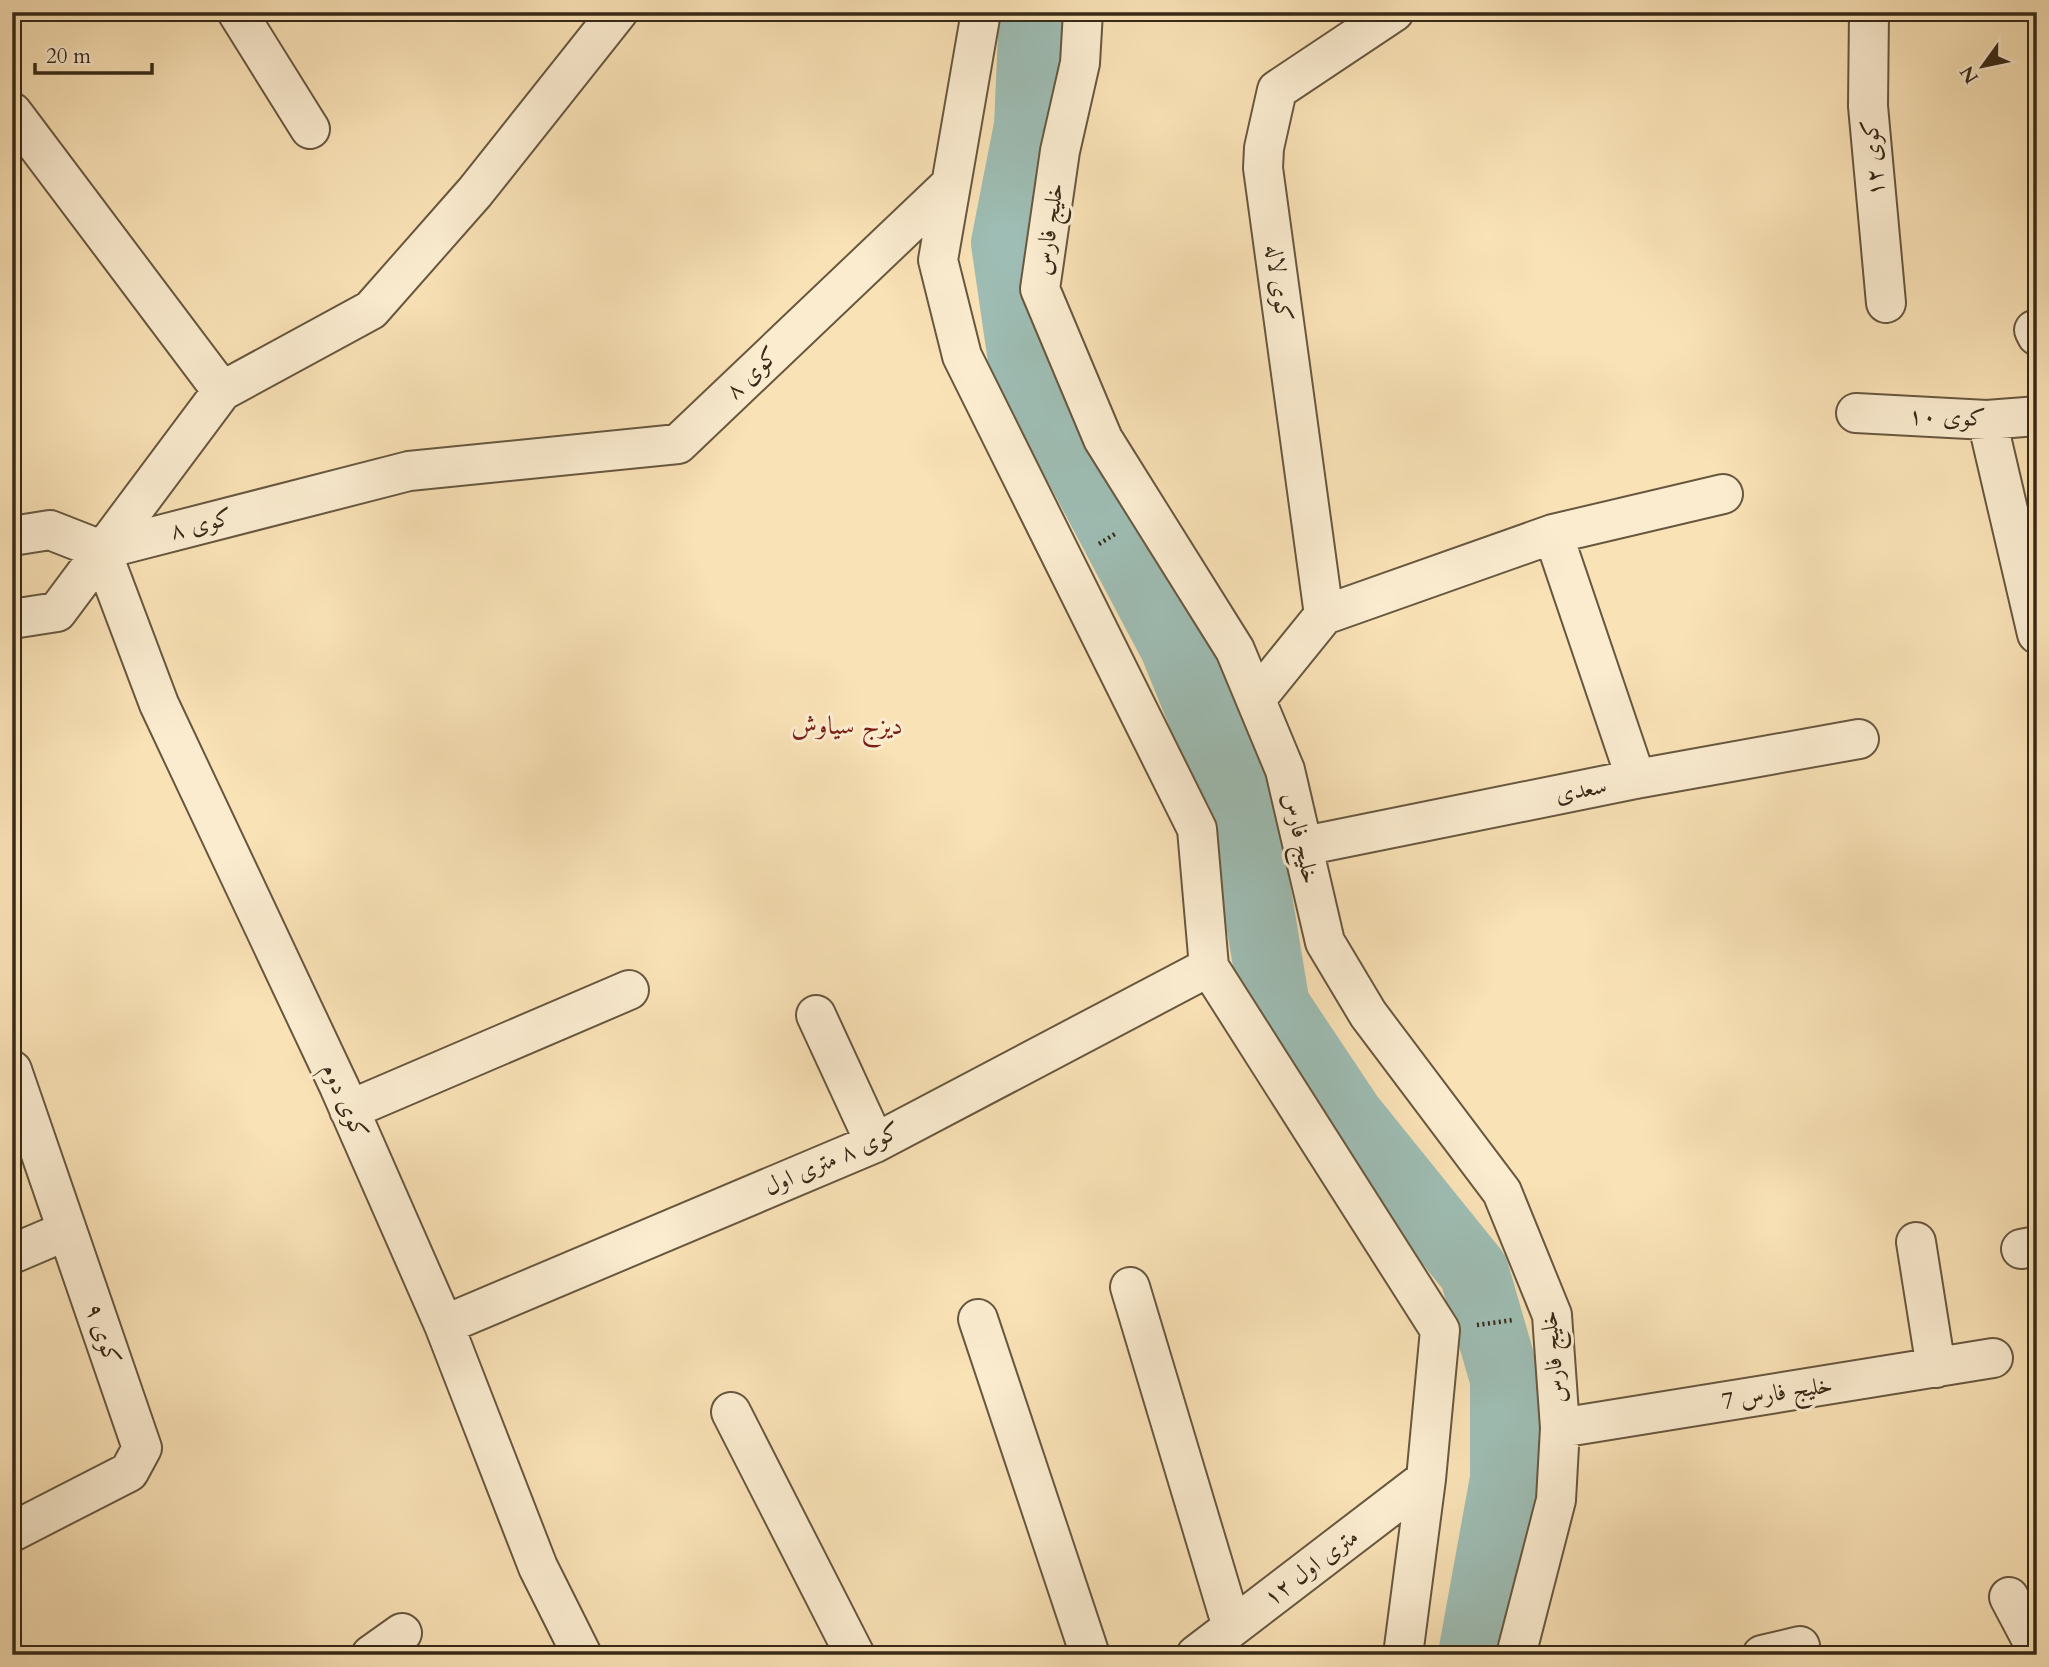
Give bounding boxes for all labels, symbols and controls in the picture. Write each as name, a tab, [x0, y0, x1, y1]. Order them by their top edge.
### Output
scale bar	[35, 32, 152, 76]
north arrow	[1948, 32, 2018, 102]
text: 20 m	[46, 42, 91, 71]
text: N	[1954, 60, 1985, 89]
street label: کوی ۱۲	[1853, 118, 1893, 198]
street label: خلیج فارس	[1026, 181, 1076, 278]
street label: کوی لاله	[1257, 242, 1301, 324]
street label: کوی ۸	[718, 339, 786, 407]
street label: کوی ۱۰	[1908, 399, 1986, 435]
street label: کوی ۸	[166, 500, 236, 548]
district label: دیزج سیاوش	[791, 708, 903, 749]
street label: سعدی	[1552, 769, 1610, 811]
street label: خلیج فارس	[1271, 789, 1328, 888]
street label: کوی دوم	[310, 1058, 376, 1146]
street label: کوی ۸ متری اول	[759, 1114, 905, 1204]
street label: کوی ۹	[77, 1299, 129, 1369]
street label: خلیج فارس	[1532, 1309, 1578, 1405]
street label: خلیج فارس 7	[1719, 1368, 1835, 1422]
street label: ۱۲ متری اول	[1257, 1520, 1365, 1614]

